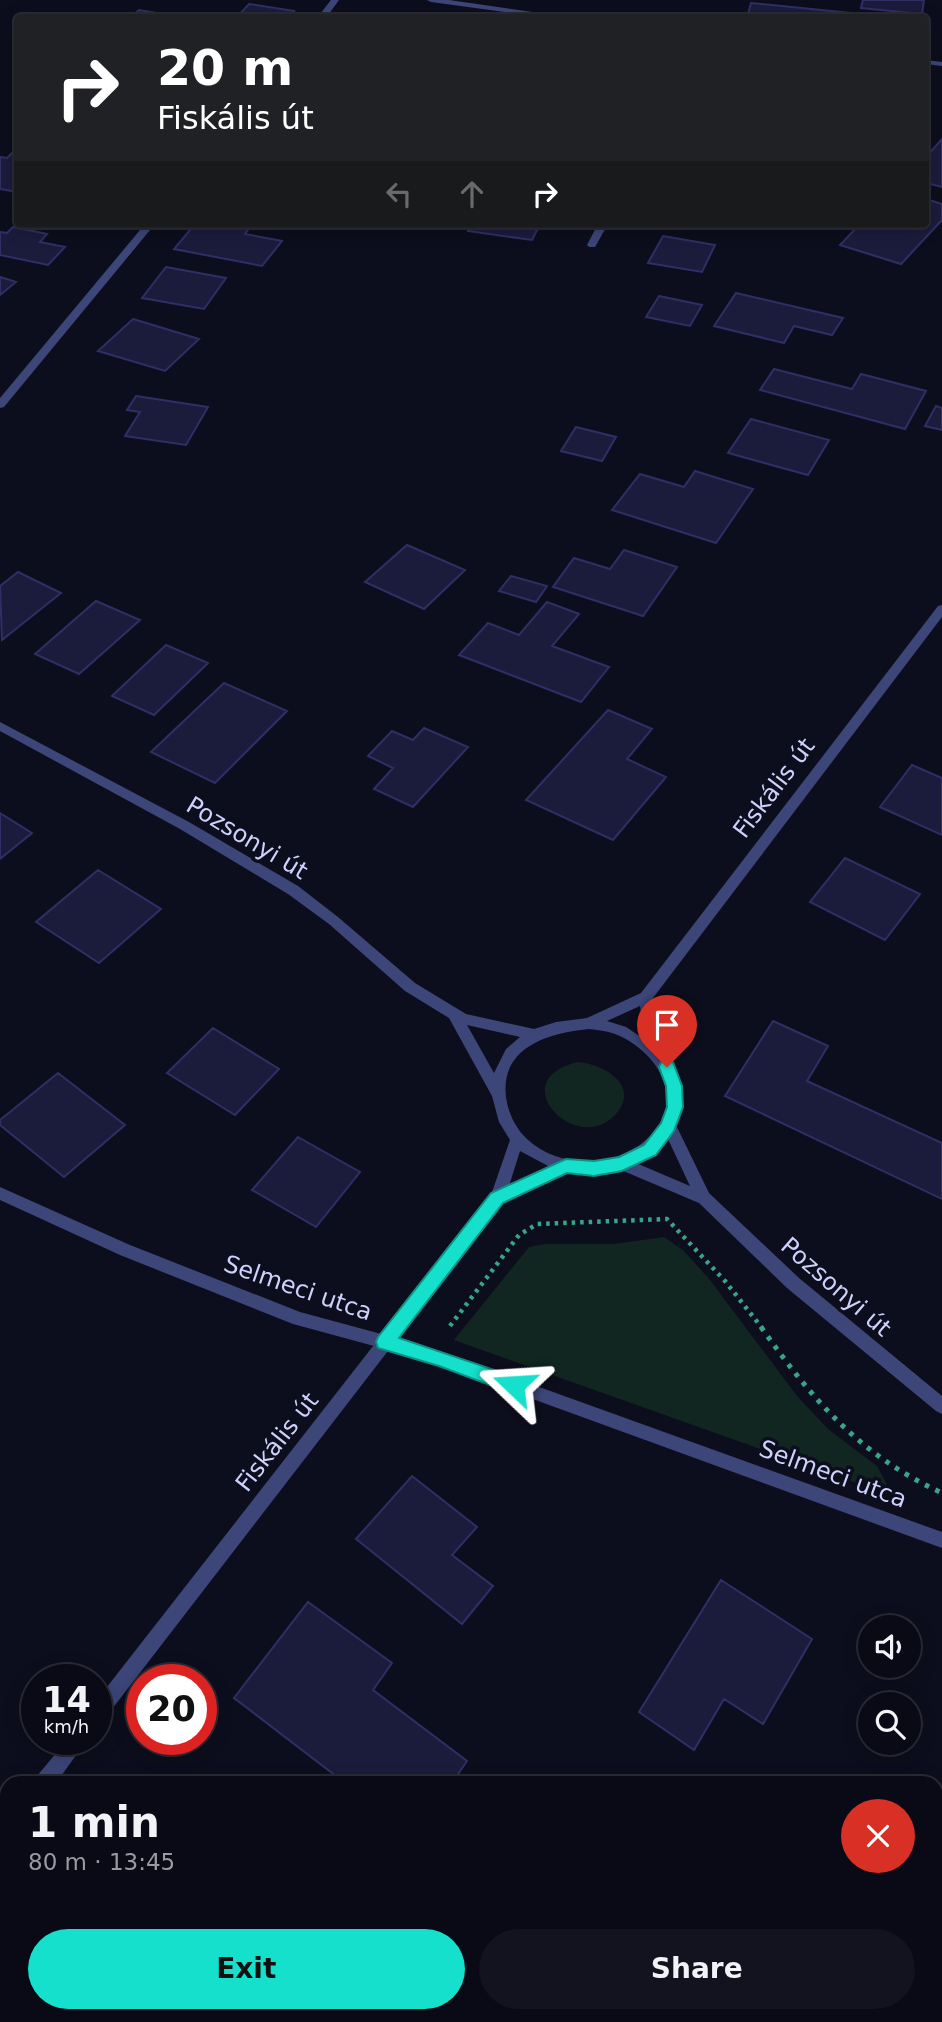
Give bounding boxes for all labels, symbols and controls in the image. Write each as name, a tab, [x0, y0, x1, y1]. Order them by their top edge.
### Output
text: 20 m	[157, 40, 293, 97]
icon: right	[42, 42, 133, 133]
text: Fiskális út	[157, 99, 314, 137]
icon: left	[380, 175, 418, 213]
icon: ahead	[453, 175, 491, 213]
icon: right	[526, 175, 564, 213]
street label: Fiskális út	[727, 733, 821, 843]
street label: Pozsonyi út	[181, 791, 313, 885]
pin	[637, 995, 697, 1067]
icon: arrive	[648, 1006, 686, 1044]
street label: Pozsonyi út	[775, 1232, 897, 1342]
street label: Selmeci utca	[220, 1250, 376, 1326]
position arrow	[477, 1348, 551, 1422]
street label: Fiskális út	[230, 1387, 324, 1497]
street label: Selmeci utca	[755, 1434, 911, 1514]
map controls	[858, 1615, 921, 1755]
button: sound	[858, 1615, 921, 1678]
speed limit sign: 20	[126, 1664, 217, 1755]
text: 14	[42, 1680, 91, 1720]
button: search	[858, 1692, 921, 1755]
text: km/h	[44, 1716, 89, 1737]
text: 1 min	[28, 1798, 160, 1847]
button: close	[841, 1799, 915, 1873]
text: 80 m · 13:45	[28, 1849, 175, 1875]
button: Exit	[28, 1929, 465, 2009]
button: Share	[479, 1929, 915, 2009]

